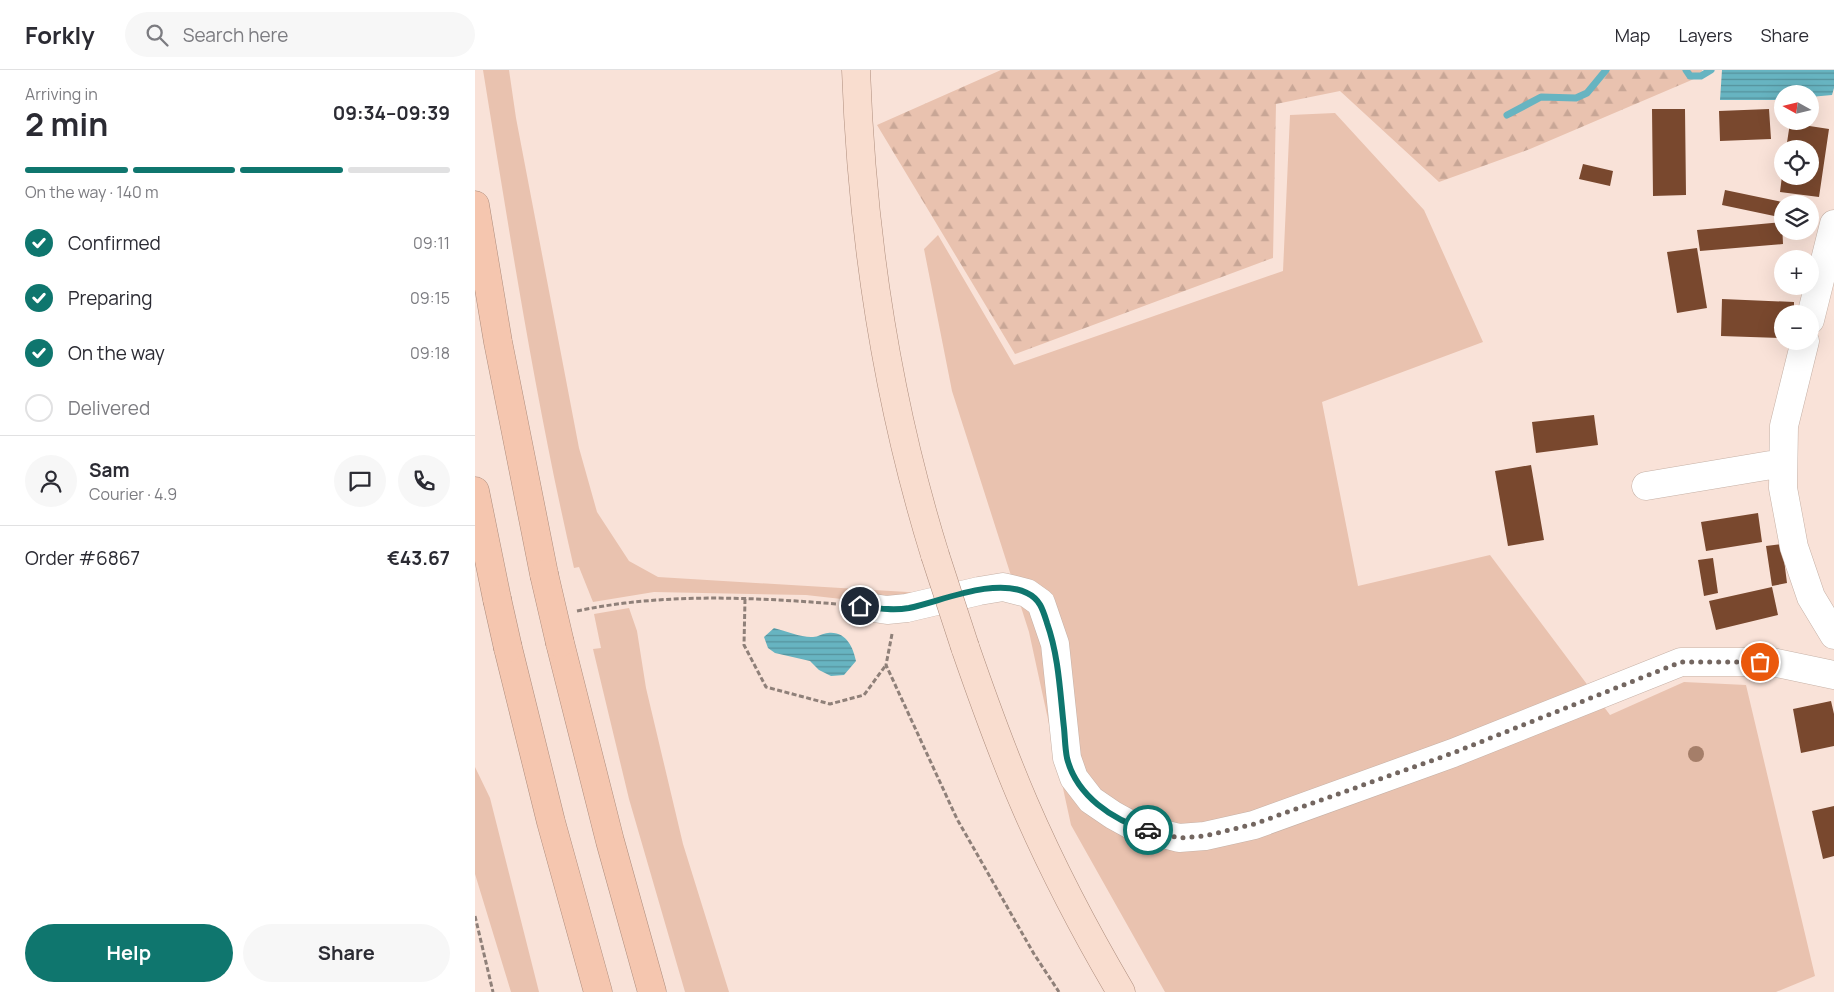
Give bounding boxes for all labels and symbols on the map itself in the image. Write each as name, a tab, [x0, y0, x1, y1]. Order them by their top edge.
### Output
north arrow	[1774, 85, 1819, 130]
pin	[839, 585, 881, 627]
pin	[1739, 641, 1781, 683]
courier	[1123, 805, 1173, 855]

